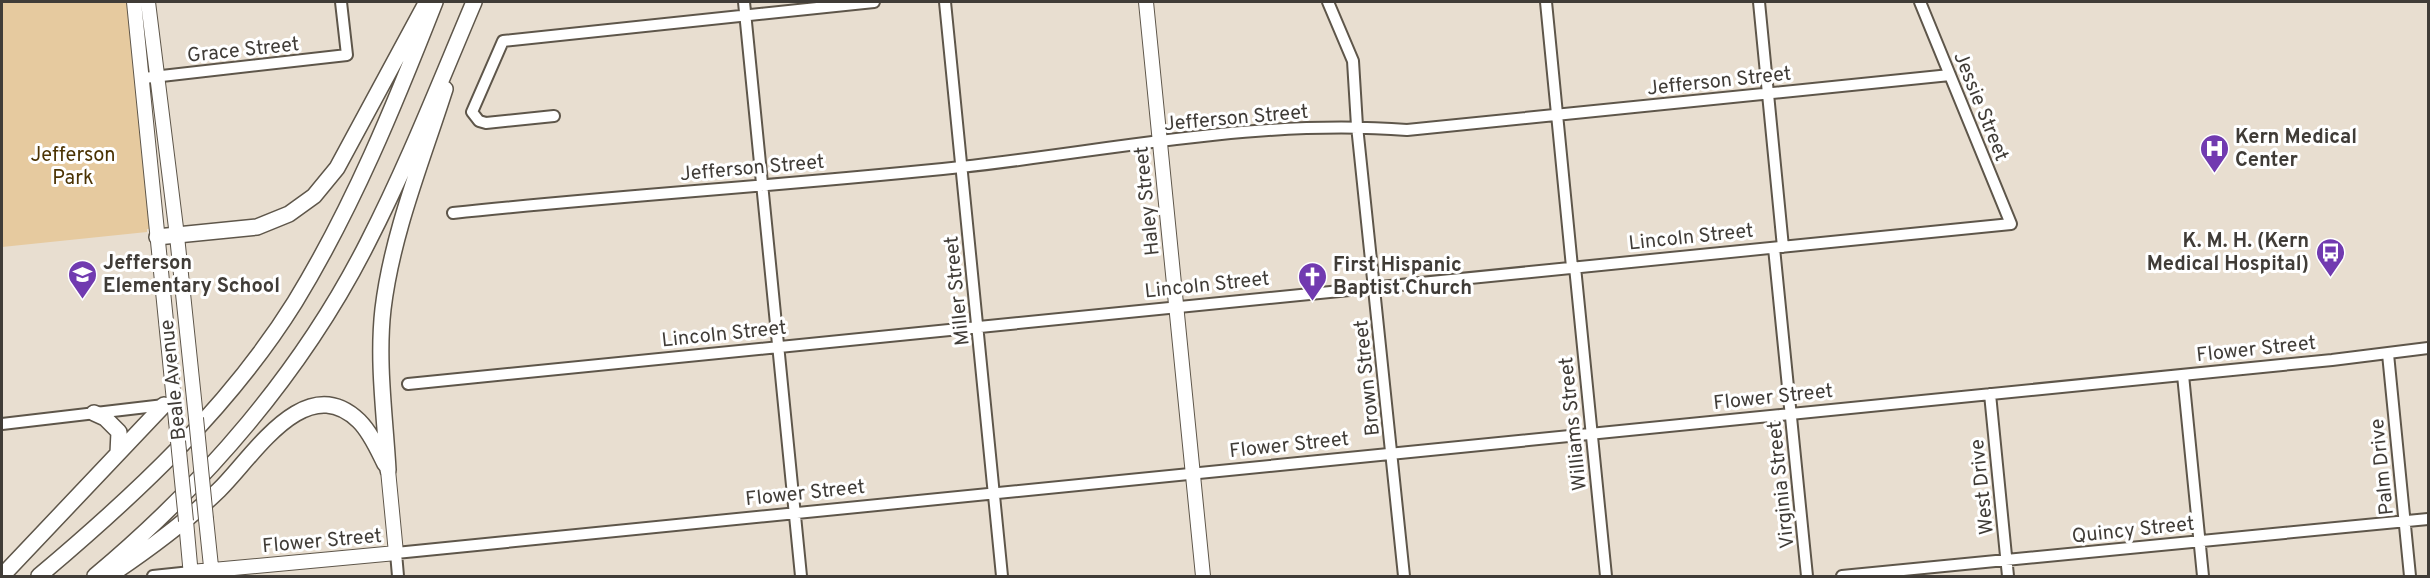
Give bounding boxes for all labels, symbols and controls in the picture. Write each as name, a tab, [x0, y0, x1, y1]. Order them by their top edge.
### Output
street label: Grace Street	[186, 32, 301, 70]
street label: Jessie Street	[1946, 48, 2014, 165]
street label: Jefferson Street	[1646, 61, 1793, 102]
street label: Jefferson Street	[1163, 100, 1310, 138]
place label: Kern Medical Center	[2235, 125, 2357, 174]
hospital icon: Kern Medical Center	[2198, 132, 2230, 174]
park label: Jefferson Park	[30, 143, 116, 192]
street label: Haley Street	[1129, 145, 1167, 257]
street label: Jefferson Street	[679, 150, 826, 188]
street label: Lincoln Street	[1627, 219, 1755, 257]
place label: K. M. H. (Kern Medical Hospital)	[2147, 229, 2309, 278]
street label: Miller Street	[939, 235, 977, 347]
bus stop icon: K. M. H. (Kern Medical Hospital)	[2314, 236, 2346, 278]
place label: Jefferson Elementary School	[103, 251, 280, 300]
place label: First Hispanic Baptist Church	[1333, 253, 1472, 302]
school or university icon: Jefferson Elementary School	[66, 258, 98, 300]
church icon: First Hispanic Baptist Church	[1296, 260, 1328, 302]
street label: Lincoln Street	[1143, 267, 1271, 305]
street label: Lincoln Street	[660, 316, 788, 354]
street label: Beale Avenue	[155, 318, 193, 441]
street label: Brown Street	[1349, 318, 1387, 437]
street label: Flower Street	[2195, 331, 2317, 369]
street label: Williams Street	[1554, 356, 1594, 492]
street label: Flower Street	[1712, 379, 1834, 417]
street label: Palm Drive	[2365, 417, 2401, 516]
street label: Virginia Street	[1762, 420, 1802, 550]
street label: Flower Street	[1228, 427, 1350, 465]
street label: West Drive	[1965, 438, 2001, 536]
street label: Flower Street	[744, 475, 866, 513]
street label: Quincy Street	[2071, 512, 2196, 550]
street label: Flower Street	[261, 524, 383, 560]

